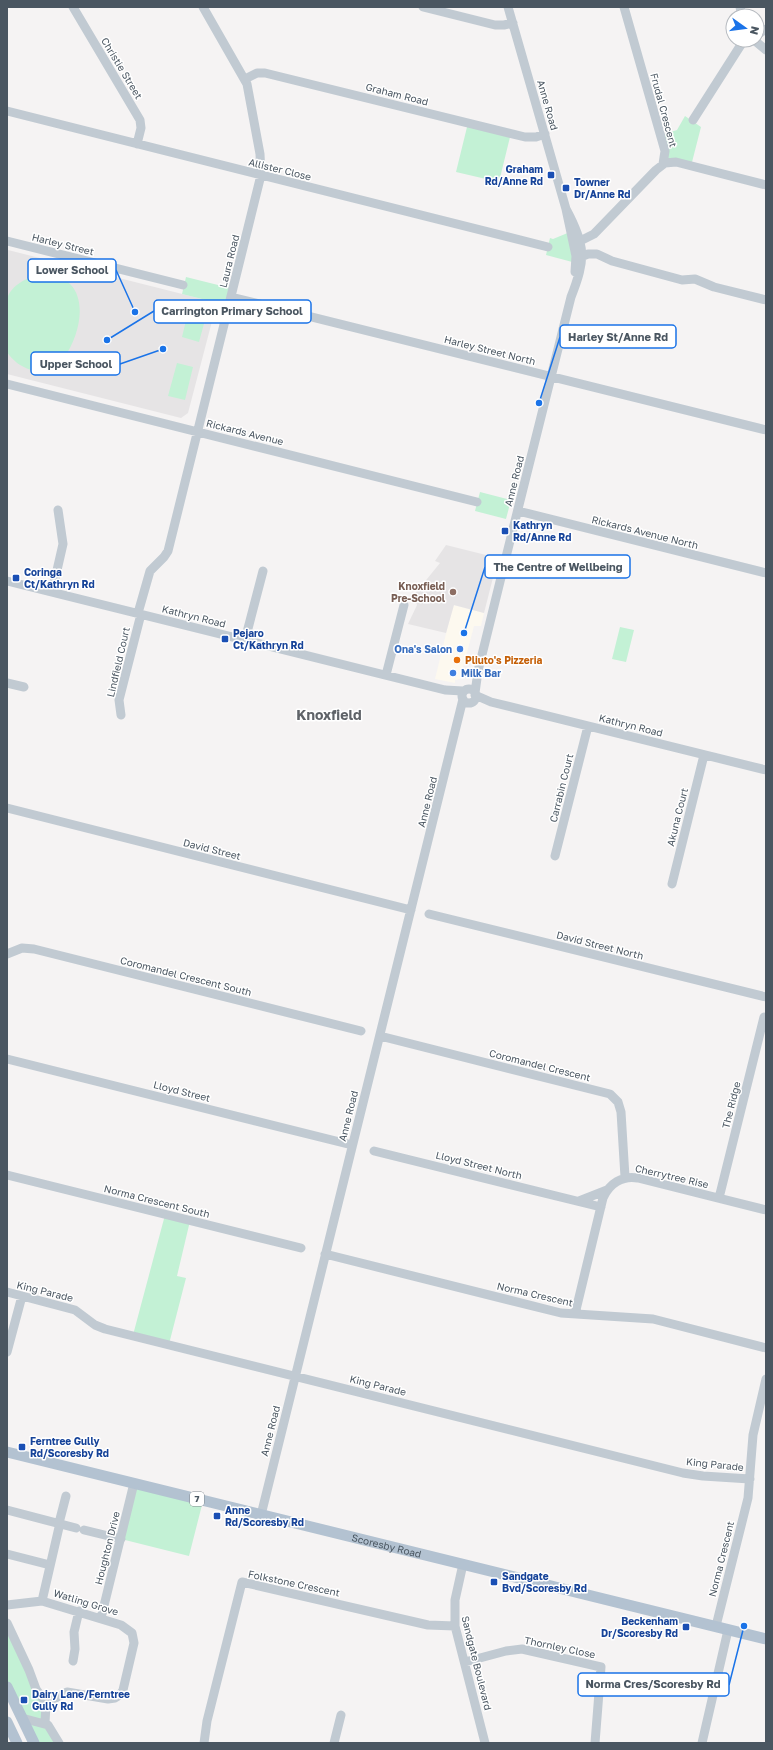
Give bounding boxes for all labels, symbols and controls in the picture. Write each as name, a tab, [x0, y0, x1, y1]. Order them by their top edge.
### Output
north arrow	[725, 8, 765, 48]
text: N	[748, 25, 763, 36]
street label: Christie Street	[99, 35, 145, 101]
street label: Frudal Crescent	[648, 72, 680, 148]
street label: Anne Road	[535, 78, 561, 132]
street label: Graham Road	[364, 80, 430, 108]
street label: Allister Close	[247, 155, 313, 183]
place label: Graham Rd/Anne Rd	[485, 163, 543, 187]
marker: Graham Rd/Anne Rd	[546, 170, 556, 180]
place label: Towner Dr/Anne Rd	[574, 176, 630, 200]
marker: Towner Dr/Anne Rd	[561, 183, 571, 193]
street label: Harley Street	[31, 230, 95, 258]
street label: Laura Road	[217, 233, 241, 289]
callout: Lower School	[28, 259, 116, 282]
text: Lower School	[36, 263, 109, 276]
callout: Carrington Primary School	[154, 300, 311, 323]
text: Carrington Primary School	[161, 304, 303, 317]
callout: Harley St/Anne Rd	[560, 325, 676, 348]
text: Harley St/Anne Rd	[568, 330, 668, 343]
street label: Harley Street North	[443, 333, 537, 367]
callout: Upper School	[31, 352, 120, 375]
text: Upper School	[40, 357, 112, 370]
street label: Rickards Avenue	[205, 417, 285, 447]
street label: Anne Road	[502, 454, 526, 508]
street label: Rickards Avenue North	[590, 513, 700, 551]
place label: Kathryn Rd/Anne Rd	[513, 519, 571, 543]
marker: Kathryn Rd/Anne Rd	[500, 526, 510, 536]
callout: The Centre of Wellbeing	[485, 555, 630, 578]
text: The Centre of Wellbeing	[493, 560, 623, 573]
place label: Coringa Ct/Kathryn Rd	[24, 566, 95, 590]
marker: Coringa Ct/Kathryn Rd	[11, 573, 21, 583]
place label: Knoxfield Pre-School	[391, 580, 446, 604]
marker: Knoxfield Pre-School	[448, 587, 458, 597]
street label: Kathryn Road	[161, 602, 227, 630]
street label: Lindfield Court	[104, 626, 132, 698]
place label: Pejaro Ct/Kathryn Rd	[233, 627, 304, 651]
marker: Pejaro Ct/Kathryn Rd	[220, 634, 230, 644]
place label: Ona's Salon	[394, 643, 452, 655]
marker: Ona's Salon	[455, 644, 465, 654]
place label: Pliuto's Pizzeria	[465, 654, 542, 666]
marker: Pliuto's Pizzeria	[452, 655, 462, 665]
place label: Milk Bar	[461, 667, 501, 679]
marker: Milk Bar	[448, 668, 458, 678]
district label: Knoxfield	[296, 706, 362, 723]
street label: Kathryn Road	[598, 711, 664, 739]
street label: Carrabin Court	[547, 752, 575, 824]
street label: Anne Road	[415, 775, 439, 829]
street label: Akuna Court	[664, 787, 690, 847]
street label: David Street	[182, 836, 242, 862]
street label: David Street North	[555, 928, 645, 962]
street label: Coromandel Crescent South	[119, 954, 253, 998]
street label: Coromandel Crescent	[488, 1047, 592, 1083]
street label: Lloyd Street	[152, 1078, 212, 1104]
street label: The Ridge	[719, 1080, 743, 1130]
street label: Anne Road	[336, 1089, 360, 1143]
street label: Lloyd Street North	[435, 1148, 523, 1182]
street label: Cherrytree Rise	[634, 1162, 710, 1190]
street label: Norma Crescent South	[103, 1182, 211, 1220]
street label: King Parade	[15, 1278, 75, 1304]
street label: Norma Crescent	[496, 1279, 574, 1309]
street label: King Parade	[348, 1372, 408, 1398]
street label: Anne Road	[258, 1404, 282, 1458]
place label: Ferntree Gully Rd/Scoresby Rd	[30, 1435, 109, 1459]
marker: Ferntree Gully Rd/Scoresby Rd	[17, 1442, 27, 1452]
street label: King Parade	[686, 1455, 745, 1473]
road number: 7	[190, 1492, 204, 1506]
place label: Anne Rd/Scoresby Rd	[225, 1504, 304, 1528]
street label: Houghton Drive	[92, 1510, 122, 1586]
marker: Anne Rd/Scoresby Rd	[212, 1511, 222, 1521]
street label: Norma Crescent	[706, 1520, 736, 1598]
street label: Scoresby Road	[351, 1531, 423, 1560]
street label: Folkstone Crescent	[247, 1567, 341, 1599]
place label: Sandgate Bvd/Scoresby Rd	[502, 1570, 587, 1594]
marker: Sandgate Bvd/Scoresby Rd	[489, 1577, 499, 1587]
street label: Watling Grove	[52, 1586, 120, 1618]
street label: Sandgate Boulevard	[459, 1615, 495, 1711]
place label: Beckenham Dr/Scoresby Rd	[601, 1615, 678, 1639]
marker: Beckenham Dr/Scoresby Rd	[681, 1622, 691, 1632]
street label: Thornley Close	[523, 1634, 597, 1660]
callout: Norma Cres/Scoresby Rd	[578, 1673, 729, 1696]
text: Norma Cres/Scoresby Rd	[585, 1677, 721, 1690]
place label: Dairy Lane/Ferntree Gully Rd	[32, 1688, 130, 1712]
marker: Dairy Lane/Ferntree Gully Rd	[19, 1695, 29, 1705]

